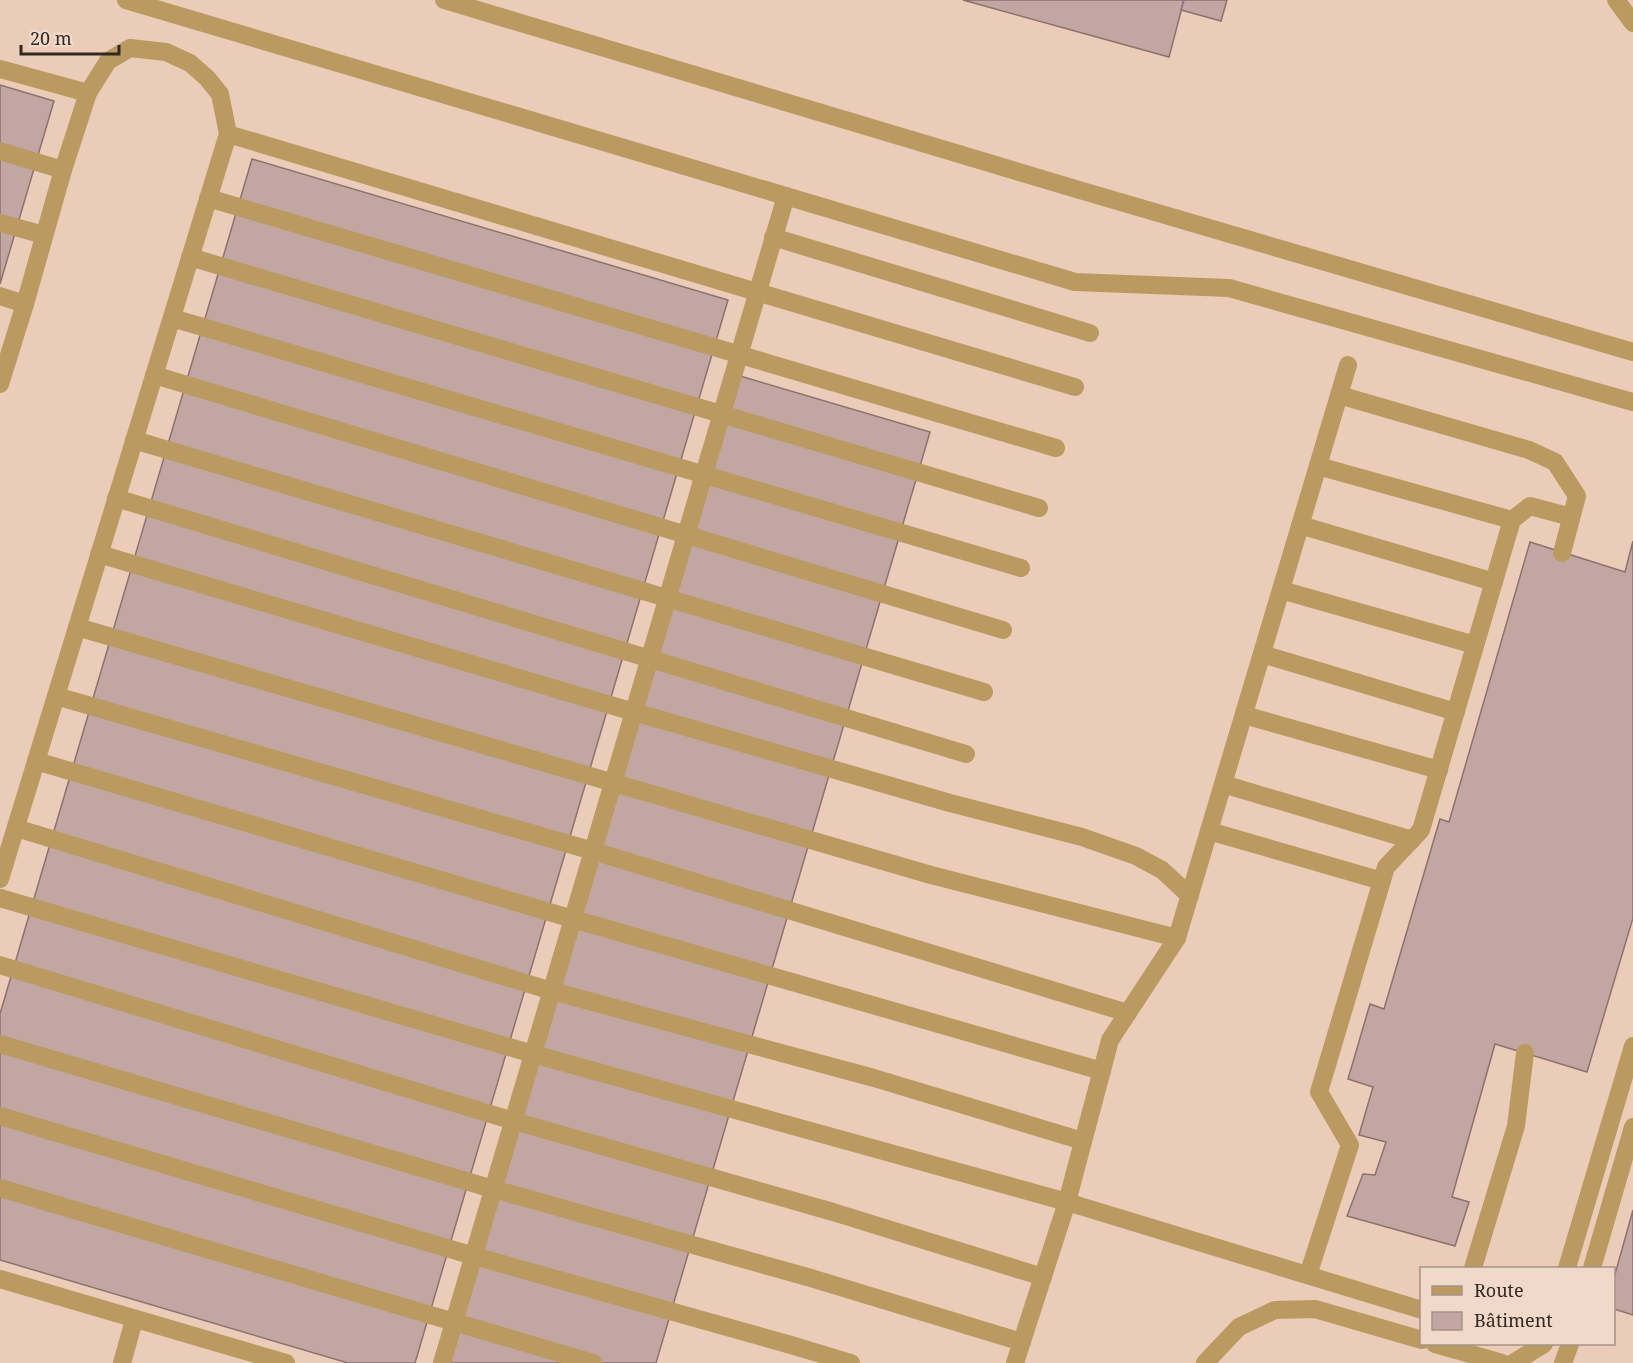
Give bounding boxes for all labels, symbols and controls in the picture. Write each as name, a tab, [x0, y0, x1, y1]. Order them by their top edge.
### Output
scale bar	[21, 18, 118, 56]
text: 20 m	[30, 26, 72, 50]
legend	[1420, 1267, 1615, 1345]
text: Route	[1474, 1278, 1524, 1302]
text: Bâtiment	[1474, 1308, 1553, 1332]

